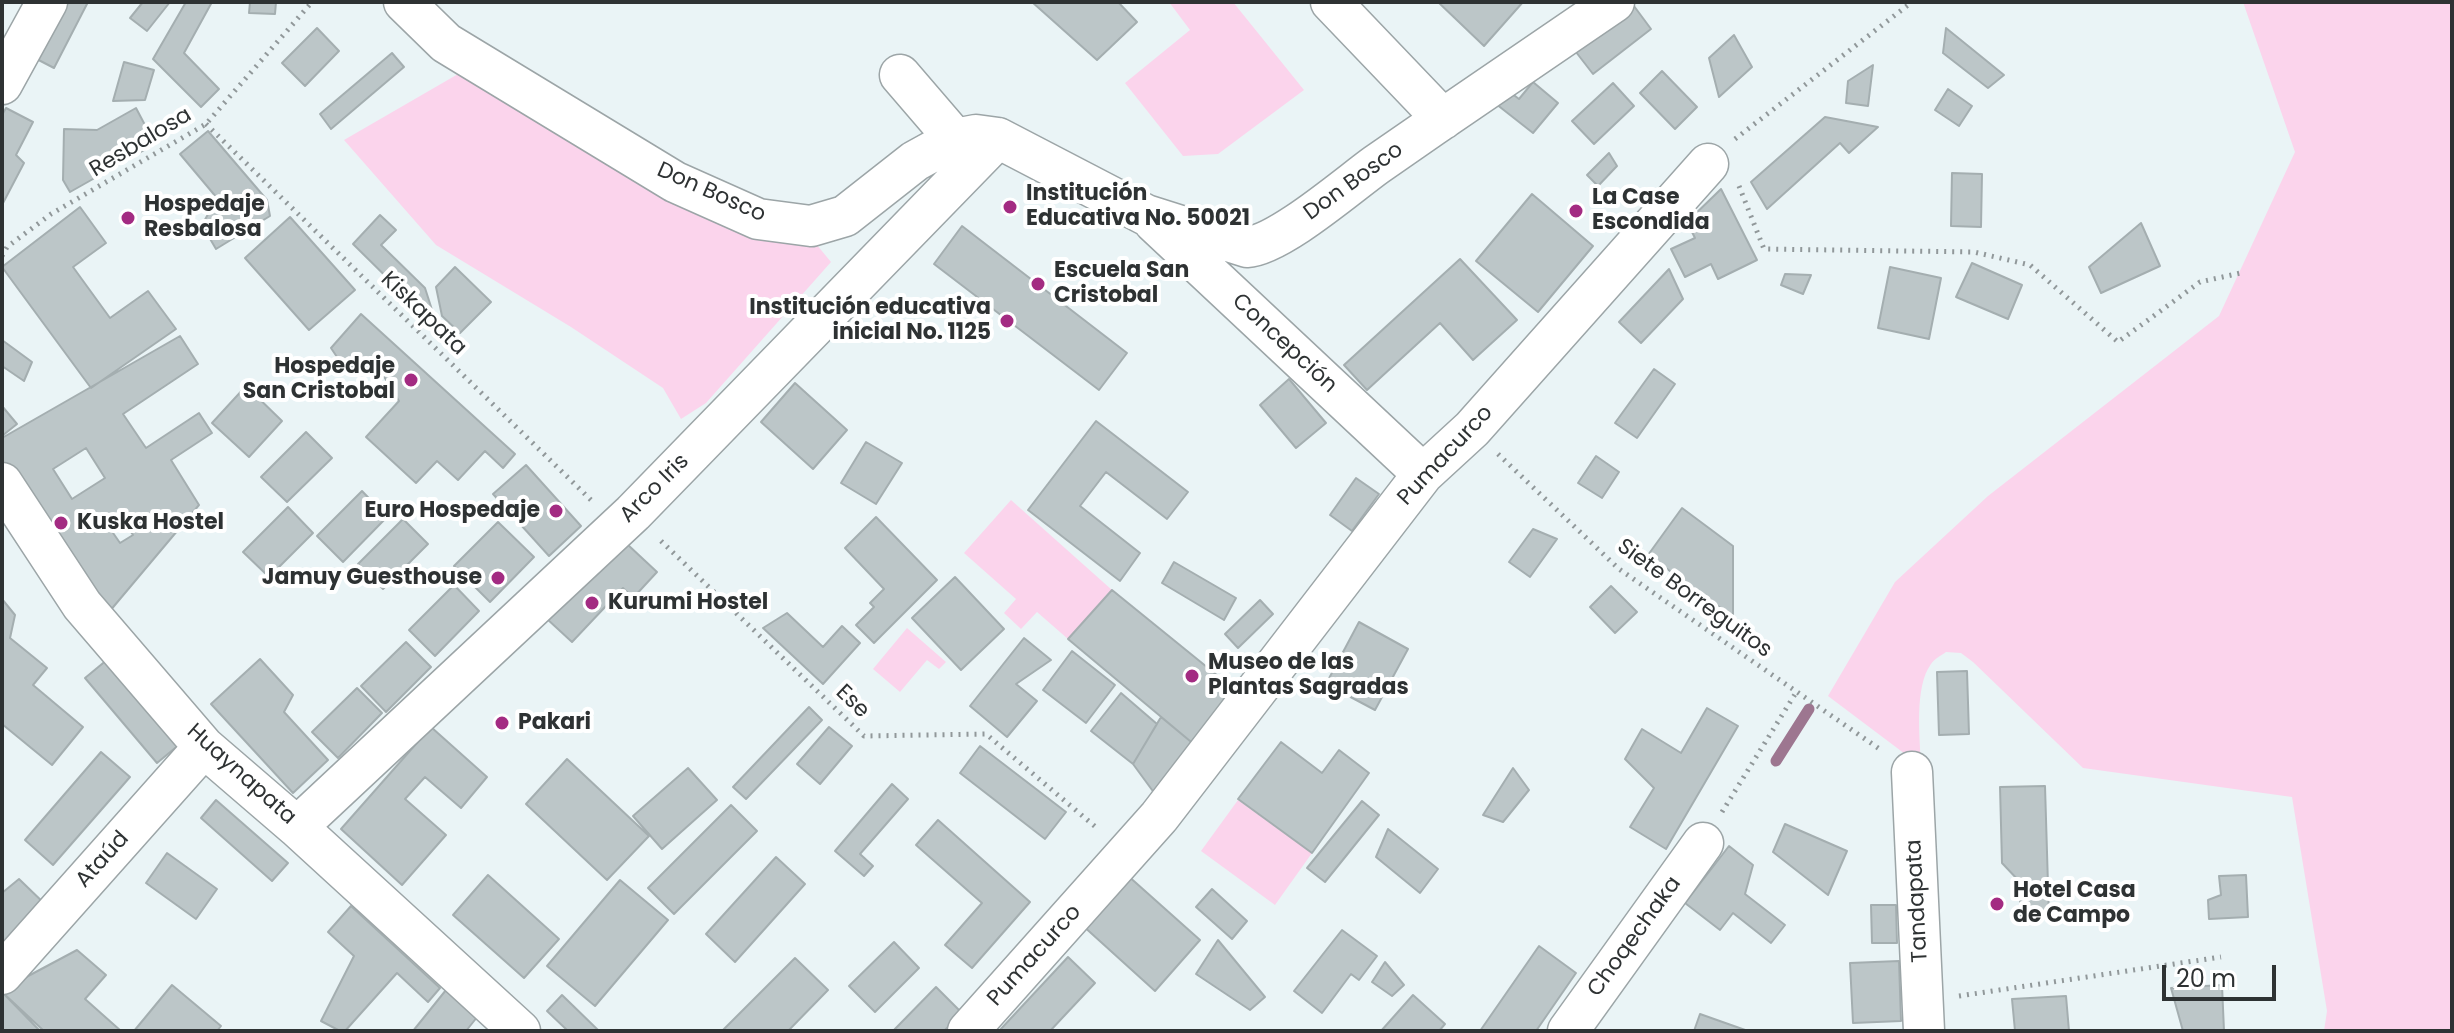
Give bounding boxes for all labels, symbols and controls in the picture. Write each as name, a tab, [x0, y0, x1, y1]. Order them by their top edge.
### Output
street label: Resbalosa	[85, 102, 197, 184]
street label: Don Bosco	[1299, 137, 1409, 227]
street label: Don Bosco	[653, 157, 769, 229]
place label: Institución Educativa No. 50021	[1026, 181, 1250, 232]
place label: La Case Escondida	[1592, 185, 1710, 236]
place label: Hospedaje Resbalosa	[144, 192, 265, 244]
marker: Institución Educativa No. 50021	[1001, 198, 1019, 216]
marker: La Case Escondida	[1567, 202, 1585, 220]
marker: Hospedaje Resbalosa	[119, 209, 137, 227]
place label: Escuela San Cristobal	[1054, 258, 1189, 310]
street label: Kiskapata	[375, 267, 471, 361]
marker: Escuela San Cristobal	[1029, 275, 1047, 293]
street label: Concepción	[1226, 289, 1342, 399]
place label: Institución educativa inicial No. 1125	[749, 295, 991, 346]
marker: Institución educativa inicial No. 1125	[998, 312, 1016, 330]
place label: Hospedaje San Cristobal	[243, 354, 395, 406]
marker: Hospedaje San Cristobal	[402, 371, 420, 389]
street label: Pumacurco	[1393, 400, 1499, 512]
street label: Arco Iris	[615, 449, 695, 529]
place label: Euro Hospedaje	[364, 498, 540, 524]
marker: Euro Hospedaje	[547, 502, 565, 520]
place label: Kuska Hostel	[77, 510, 224, 536]
marker: Kuska Hostel	[52, 514, 70, 532]
street label: Siete Borreguitos	[1611, 534, 1777, 664]
place label: Jamuy Guesthouse	[262, 565, 482, 591]
marker: Jamuy Guesthouse	[489, 569, 507, 587]
place label: Kurumi Hostel	[608, 590, 768, 616]
marker: Kurumi Hostel	[583, 594, 601, 612]
place label: Museo de las Plantas Sagradas	[1208, 650, 1409, 702]
marker: Museo de las Plantas Sagradas	[1183, 667, 1201, 685]
street label: Ese	[830, 680, 874, 724]
place label: Pakari	[518, 710, 591, 736]
marker: Pakari	[493, 714, 511, 732]
street label: Huaynapata	[181, 719, 301, 831]
street label: Ataúd	[71, 826, 135, 894]
street label: Tandapata	[1902, 839, 1934, 963]
street label: Choqechaka	[1583, 872, 1687, 1002]
place label: Hotel Casa de Campo	[2013, 878, 2136, 930]
marker: Hotel Casa de Campo	[1988, 895, 2006, 913]
street label: Pumacurco	[983, 900, 1087, 1012]
scale bar	[2166, 949, 2280, 999]
text: 20 m	[2176, 962, 2236, 995]

